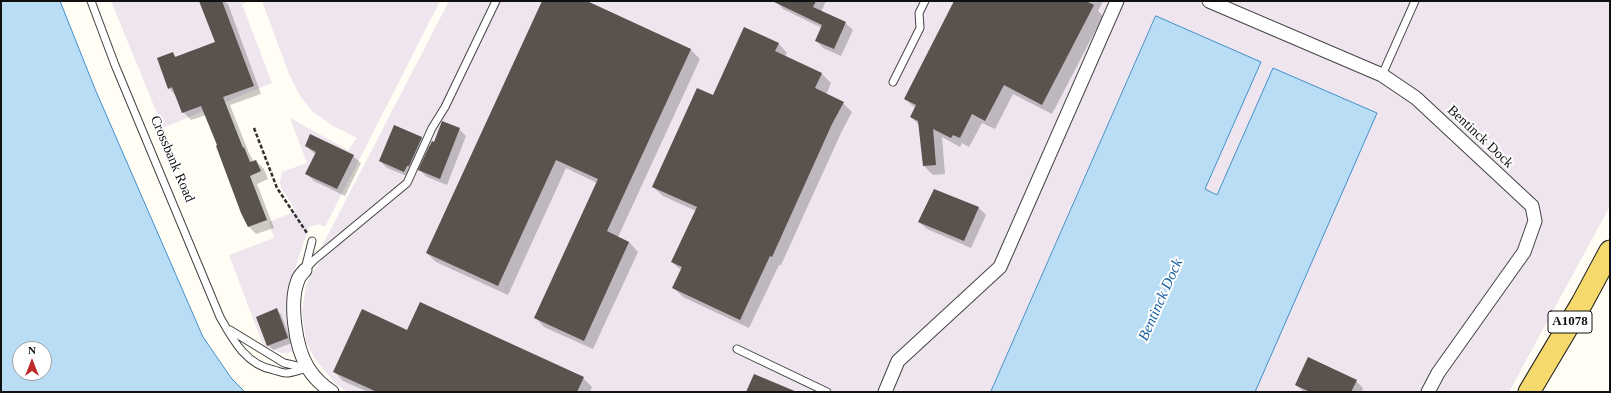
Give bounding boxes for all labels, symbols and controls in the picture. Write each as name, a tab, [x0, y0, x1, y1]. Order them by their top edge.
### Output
street label: Bentinck Dock	[1443, 102, 1517, 172]
street label: Crossbank Road	[146, 113, 198, 205]
water label: Bentinck Dock	[1135, 256, 1187, 344]
road number: A1078	[1548, 311, 1592, 333]
north arrow	[12, 341, 52, 381]
text: N	[28, 344, 36, 356]

